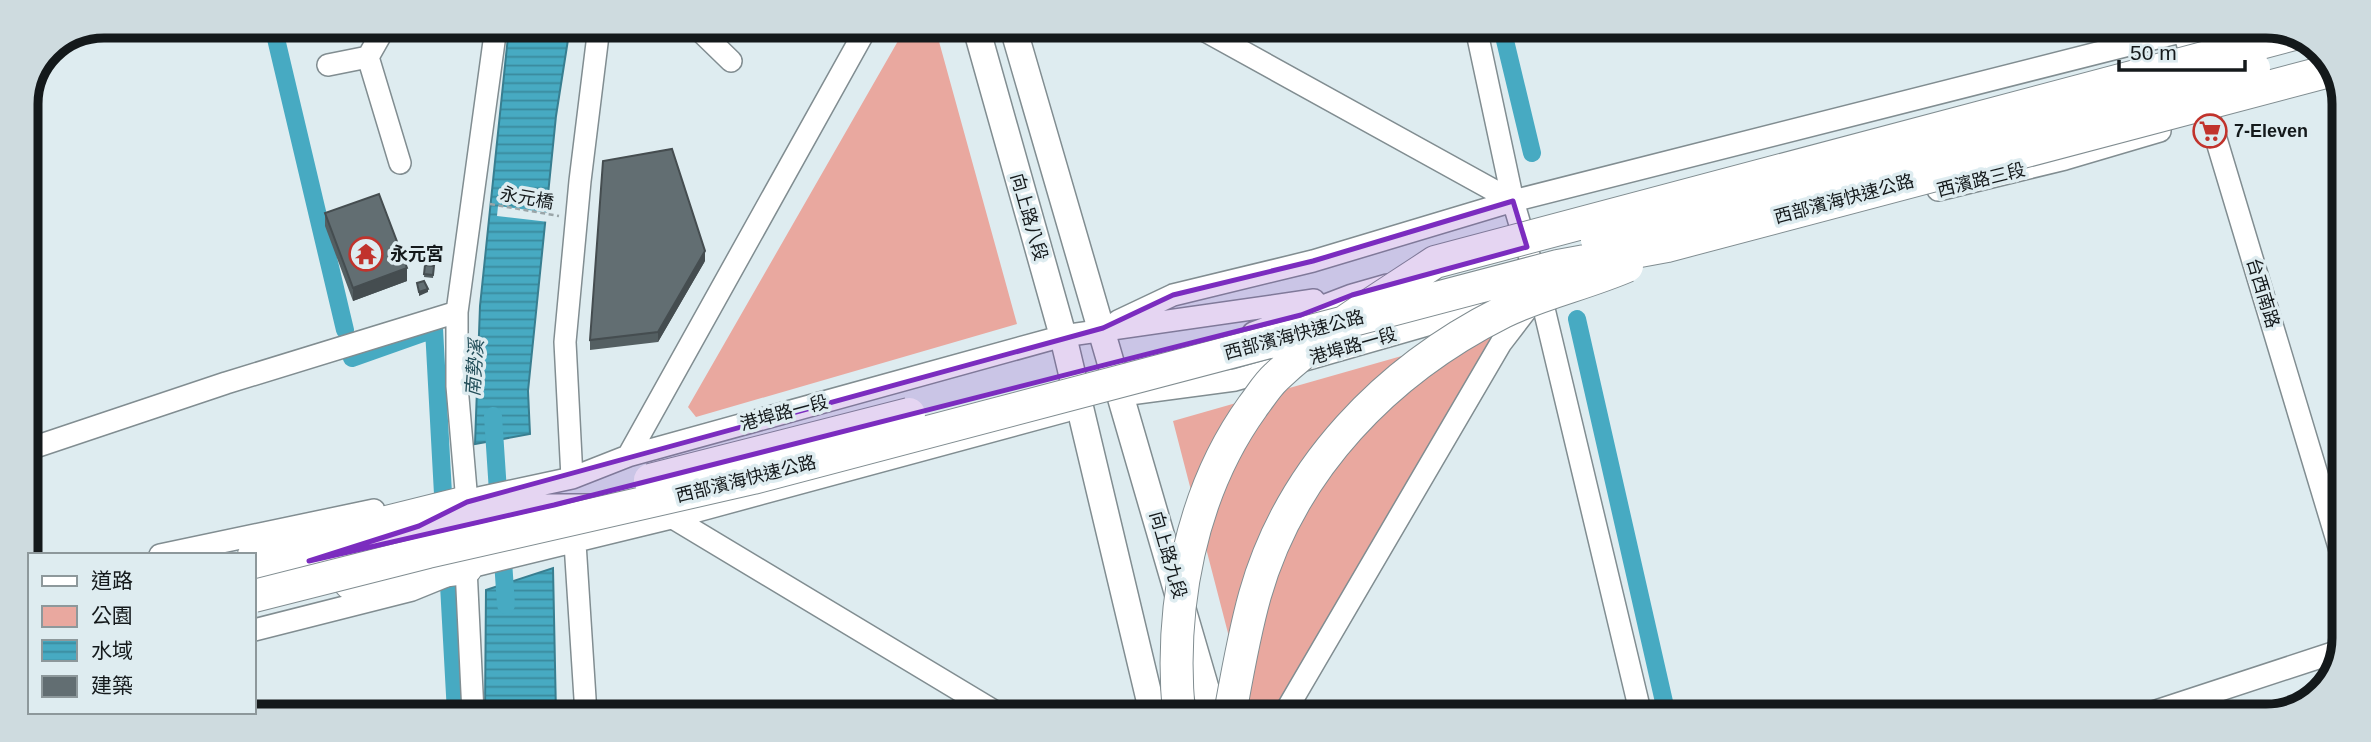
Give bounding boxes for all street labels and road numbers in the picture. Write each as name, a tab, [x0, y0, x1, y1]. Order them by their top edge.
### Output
street label: 西濱路三段	[1935, 159, 2027, 201]
street label: 向上路八段	[1007, 171, 1051, 263]
street label: 西部濱海快速公路	[1772, 171, 1916, 227]
street label: 永元橋	[499, 183, 555, 213]
street label: 台西南路	[2243, 256, 2283, 330]
street label: 西部濱海快速公路	[1222, 307, 1366, 363]
street label: 港埠路一段	[1307, 324, 1399, 368]
street label: 港埠路一段	[738, 392, 830, 434]
street label: 西部濱海快速公路	[674, 452, 818, 506]
street label: 向上路九段	[1146, 509, 1190, 601]

